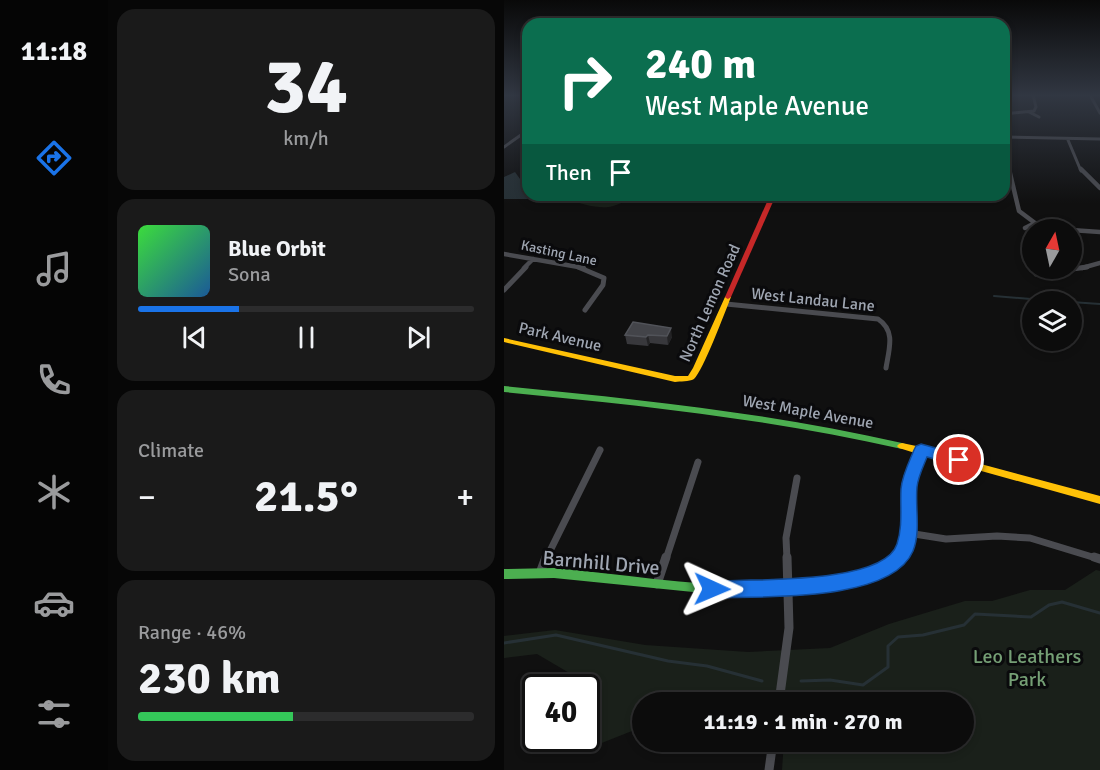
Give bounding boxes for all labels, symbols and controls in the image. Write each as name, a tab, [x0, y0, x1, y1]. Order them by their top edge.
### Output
text: 11:18	[21, 35, 87, 68]
text: 34	[264, 39, 348, 135]
text: 240 m	[645, 39, 756, 90]
icon: right	[546, 42, 624, 120]
text: West Maple Avenue	[645, 90, 869, 123]
text: km/h	[283, 126, 329, 151]
icon: directions	[33, 137, 75, 179]
icon: arrive	[604, 156, 637, 189]
text: Then	[546, 159, 592, 186]
north arrow	[1022, 219, 1082, 279]
map controls	[1022, 219, 1082, 351]
text: Blue Orbit	[228, 235, 326, 262]
street label: Kasting Lane	[519, 237, 599, 269]
street label: North Lemon Road	[675, 241, 745, 365]
icon: music	[33, 248, 75, 290]
text: Sona	[228, 262, 271, 287]
street label: West Landau Lane	[750, 284, 876, 316]
button: layers	[1022, 291, 1082, 351]
street label: Park Avenue	[517, 318, 603, 356]
icon: previous	[178, 321, 211, 354]
icon: pause	[290, 321, 323, 354]
icon: next	[402, 321, 435, 354]
icon: phone	[33, 359, 75, 401]
street label: West Maple Avenue	[741, 391, 875, 433]
pin	[933, 434, 984, 485]
text: Climate	[138, 438, 204, 463]
icon: arrive	[942, 443, 975, 476]
text: 21.5°	[254, 469, 358, 524]
icon: climate	[33, 471, 75, 513]
text: −	[138, 477, 156, 518]
text: +	[456, 477, 474, 518]
street label: Barnhill Drive	[541, 545, 661, 581]
position arrow	[680, 557, 744, 621]
icon: car	[33, 582, 75, 624]
text: Range · 46%	[138, 620, 246, 645]
park label: Leo Leathers Park	[973, 644, 1082, 692]
text: 230 km	[138, 651, 281, 706]
speed limit sign: 40	[522, 674, 600, 752]
icon: filters	[33, 693, 75, 735]
text: 11:19 · 1 min · 270 m	[703, 708, 903, 735]

